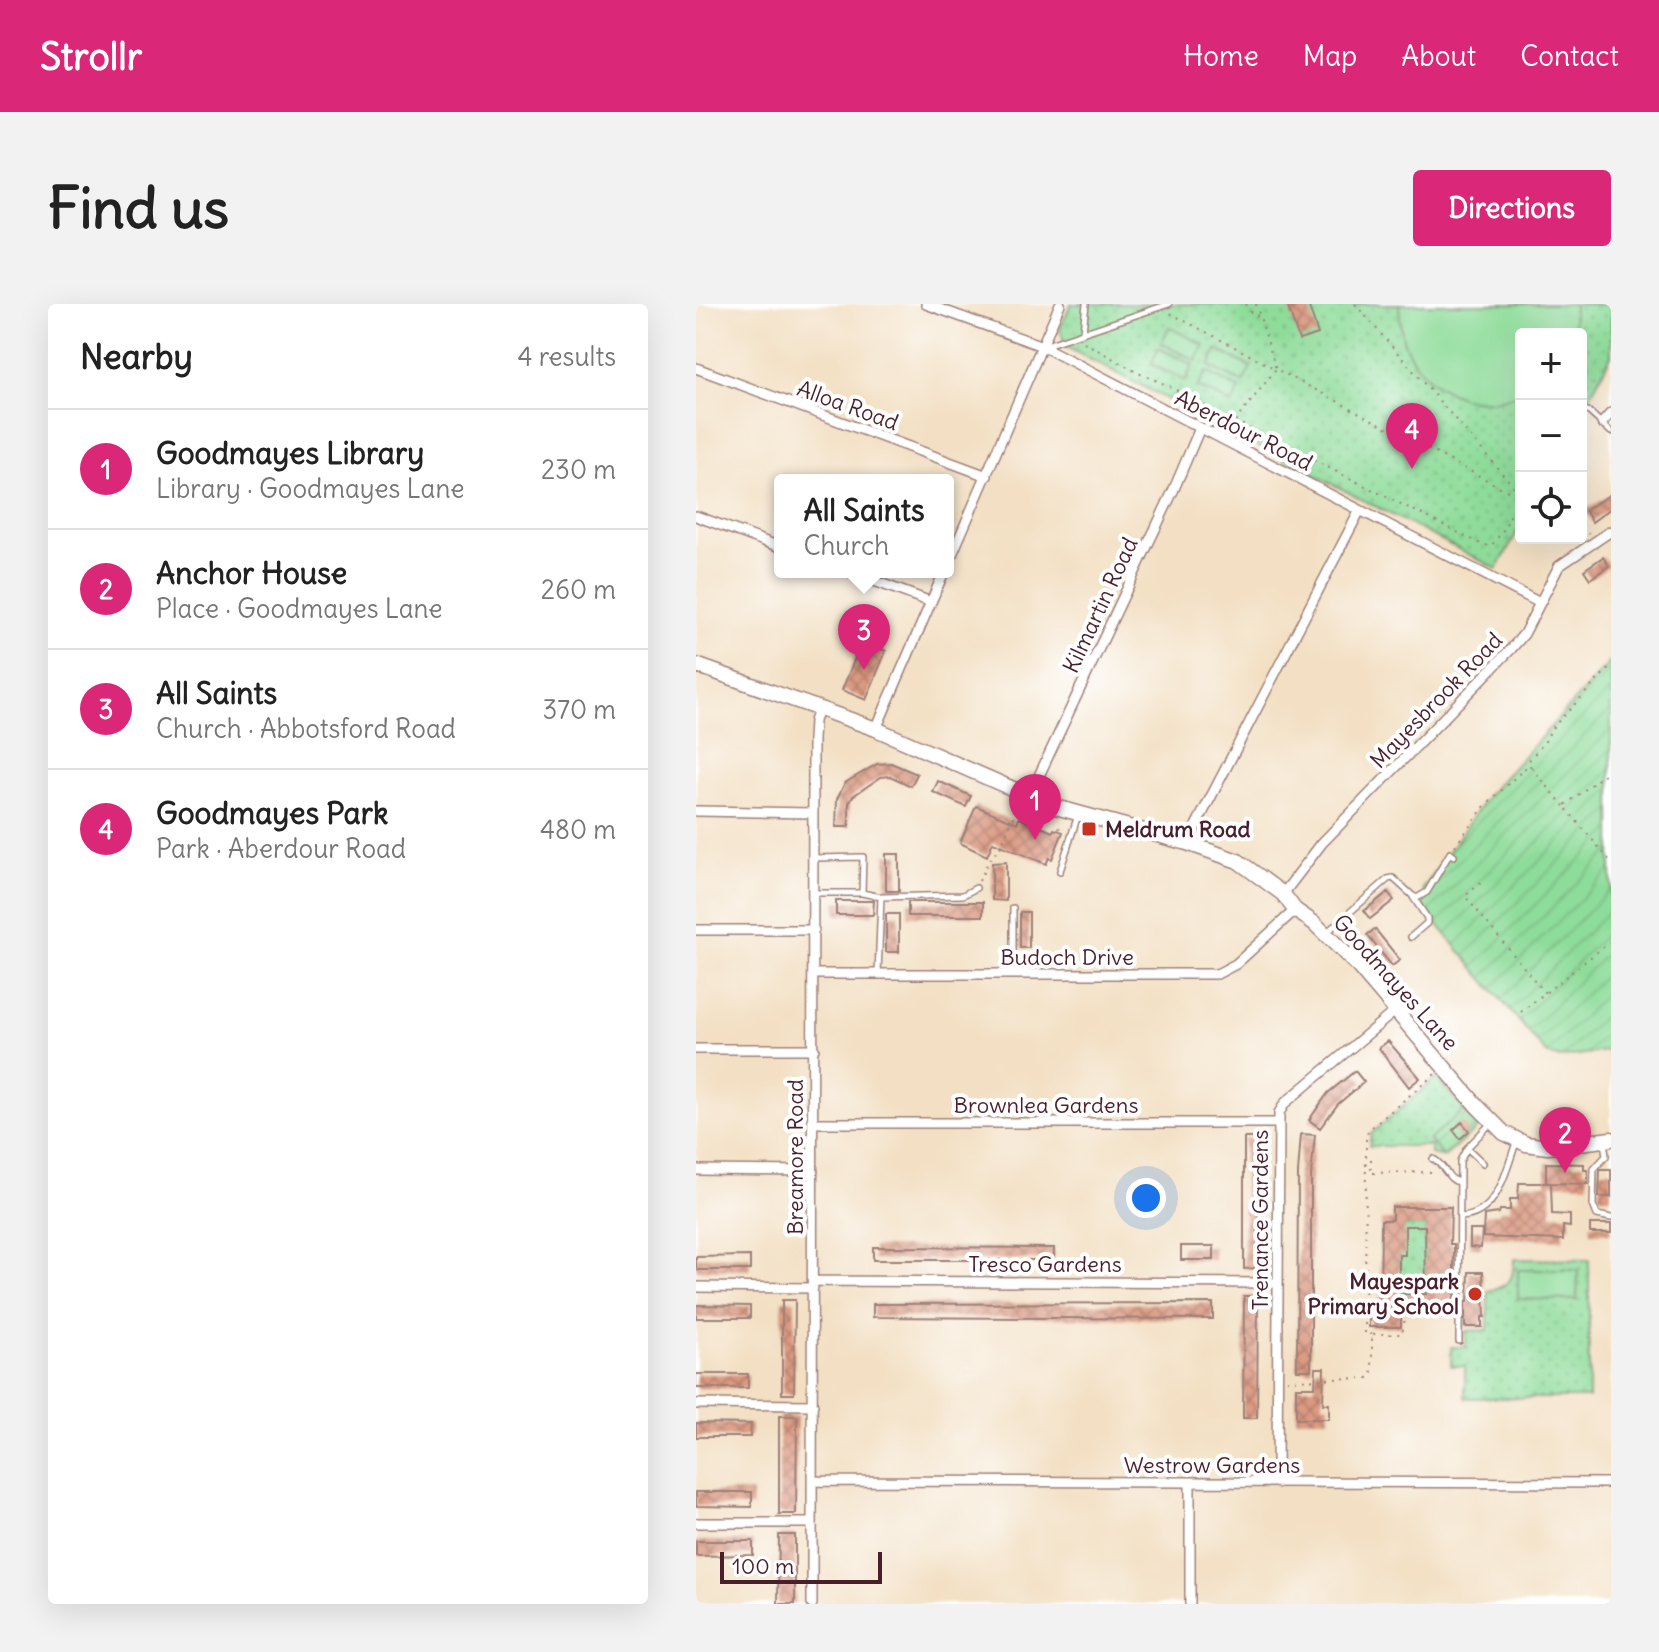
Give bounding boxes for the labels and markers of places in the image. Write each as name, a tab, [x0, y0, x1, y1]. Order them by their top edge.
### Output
pin: 4	[1386, 403, 1438, 469]
pin: 3	[838, 604, 890, 670]
pin: 1	[1009, 774, 1061, 840]
place label: Meldrum Road	[1105, 815, 1250, 843]
marker: Meldrum Road	[1080, 820, 1098, 838]
pin: 2	[1539, 1107, 1591, 1173]
place label: Mayespark Primary School	[1308, 1267, 1459, 1320]
marker: Mayespark Primary School	[1466, 1285, 1484, 1303]

